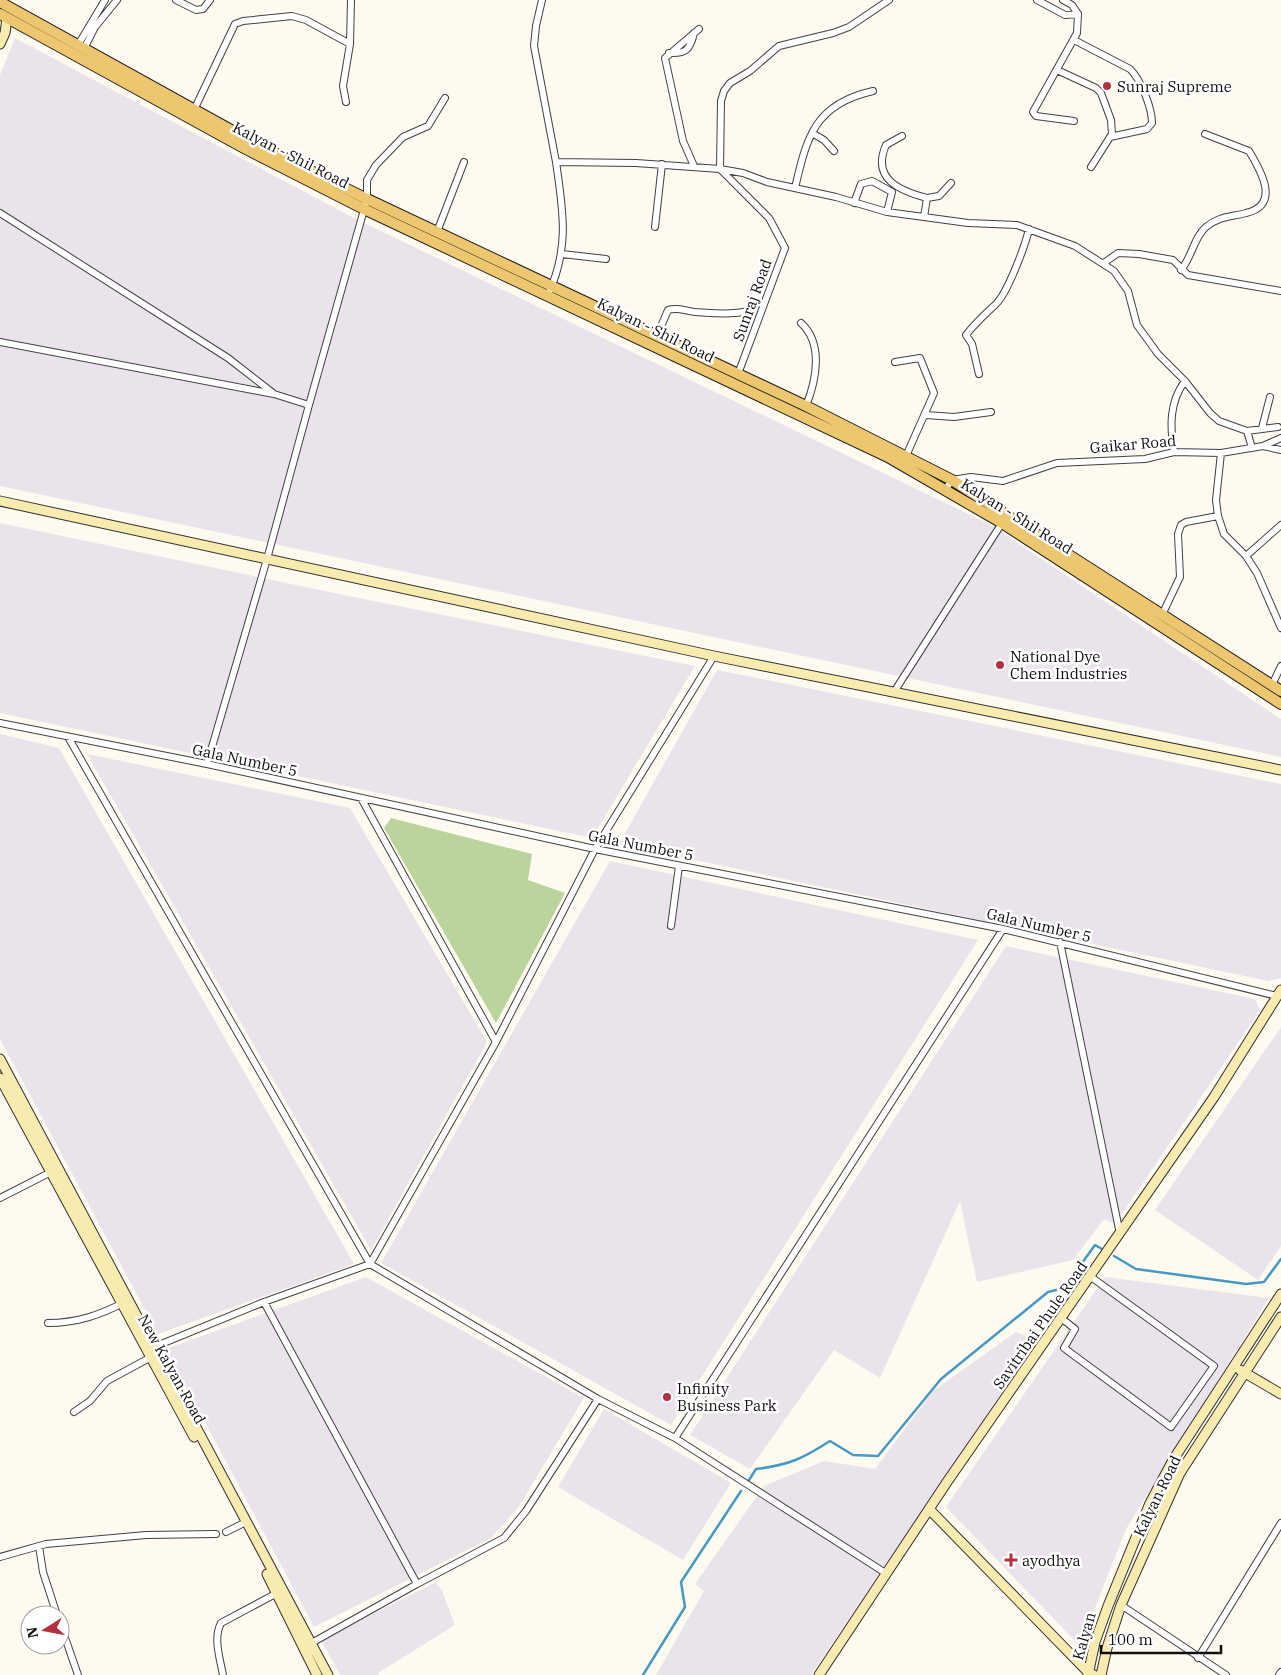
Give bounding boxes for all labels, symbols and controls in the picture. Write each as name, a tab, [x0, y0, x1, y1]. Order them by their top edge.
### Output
place label: Sunraj Supreme	[1117, 77, 1232, 96]
marker: Sunraj Supreme	[1101, 80, 1113, 92]
street label: Kalyan - Shil Road	[230, 117, 352, 193]
street label: Sunraj Road	[728, 256, 776, 344]
street label: Kalyan - Shil Road	[594, 293, 718, 367]
street label: Gaikar Road	[1089, 431, 1177, 457]
street label: Kalyan - Shil Road	[958, 474, 1076, 558]
place label: National Dye Chem Industries	[1010, 647, 1127, 683]
marker: National Dye Chem Industries	[994, 659, 1006, 671]
street label: Gala Number 5	[191, 740, 299, 780]
street label: Gala Number 5	[587, 825, 695, 865]
street label: Gala Number 5	[985, 904, 1093, 946]
street label: Savitribai Phule Road	[989, 1257, 1091, 1393]
street label: New Kalyan Road	[134, 1311, 210, 1427]
place label: Infinity Business Park	[677, 1379, 777, 1415]
marker: Infinity Business Park	[661, 1391, 673, 1403]
street label: Kalyan Road	[1129, 1452, 1185, 1540]
place label: ayodhya	[1022, 1551, 1081, 1570]
marker: ayodhya	[1004, 1553, 1018, 1567]
north arrow	[20, 1605, 70, 1655]
street label: Kalyan	[1068, 1610, 1100, 1662]
scale bar	[1101, 1622, 1221, 1654]
text: N	[22, 1625, 42, 1640]
text: 100 m	[1108, 1630, 1153, 1649]

